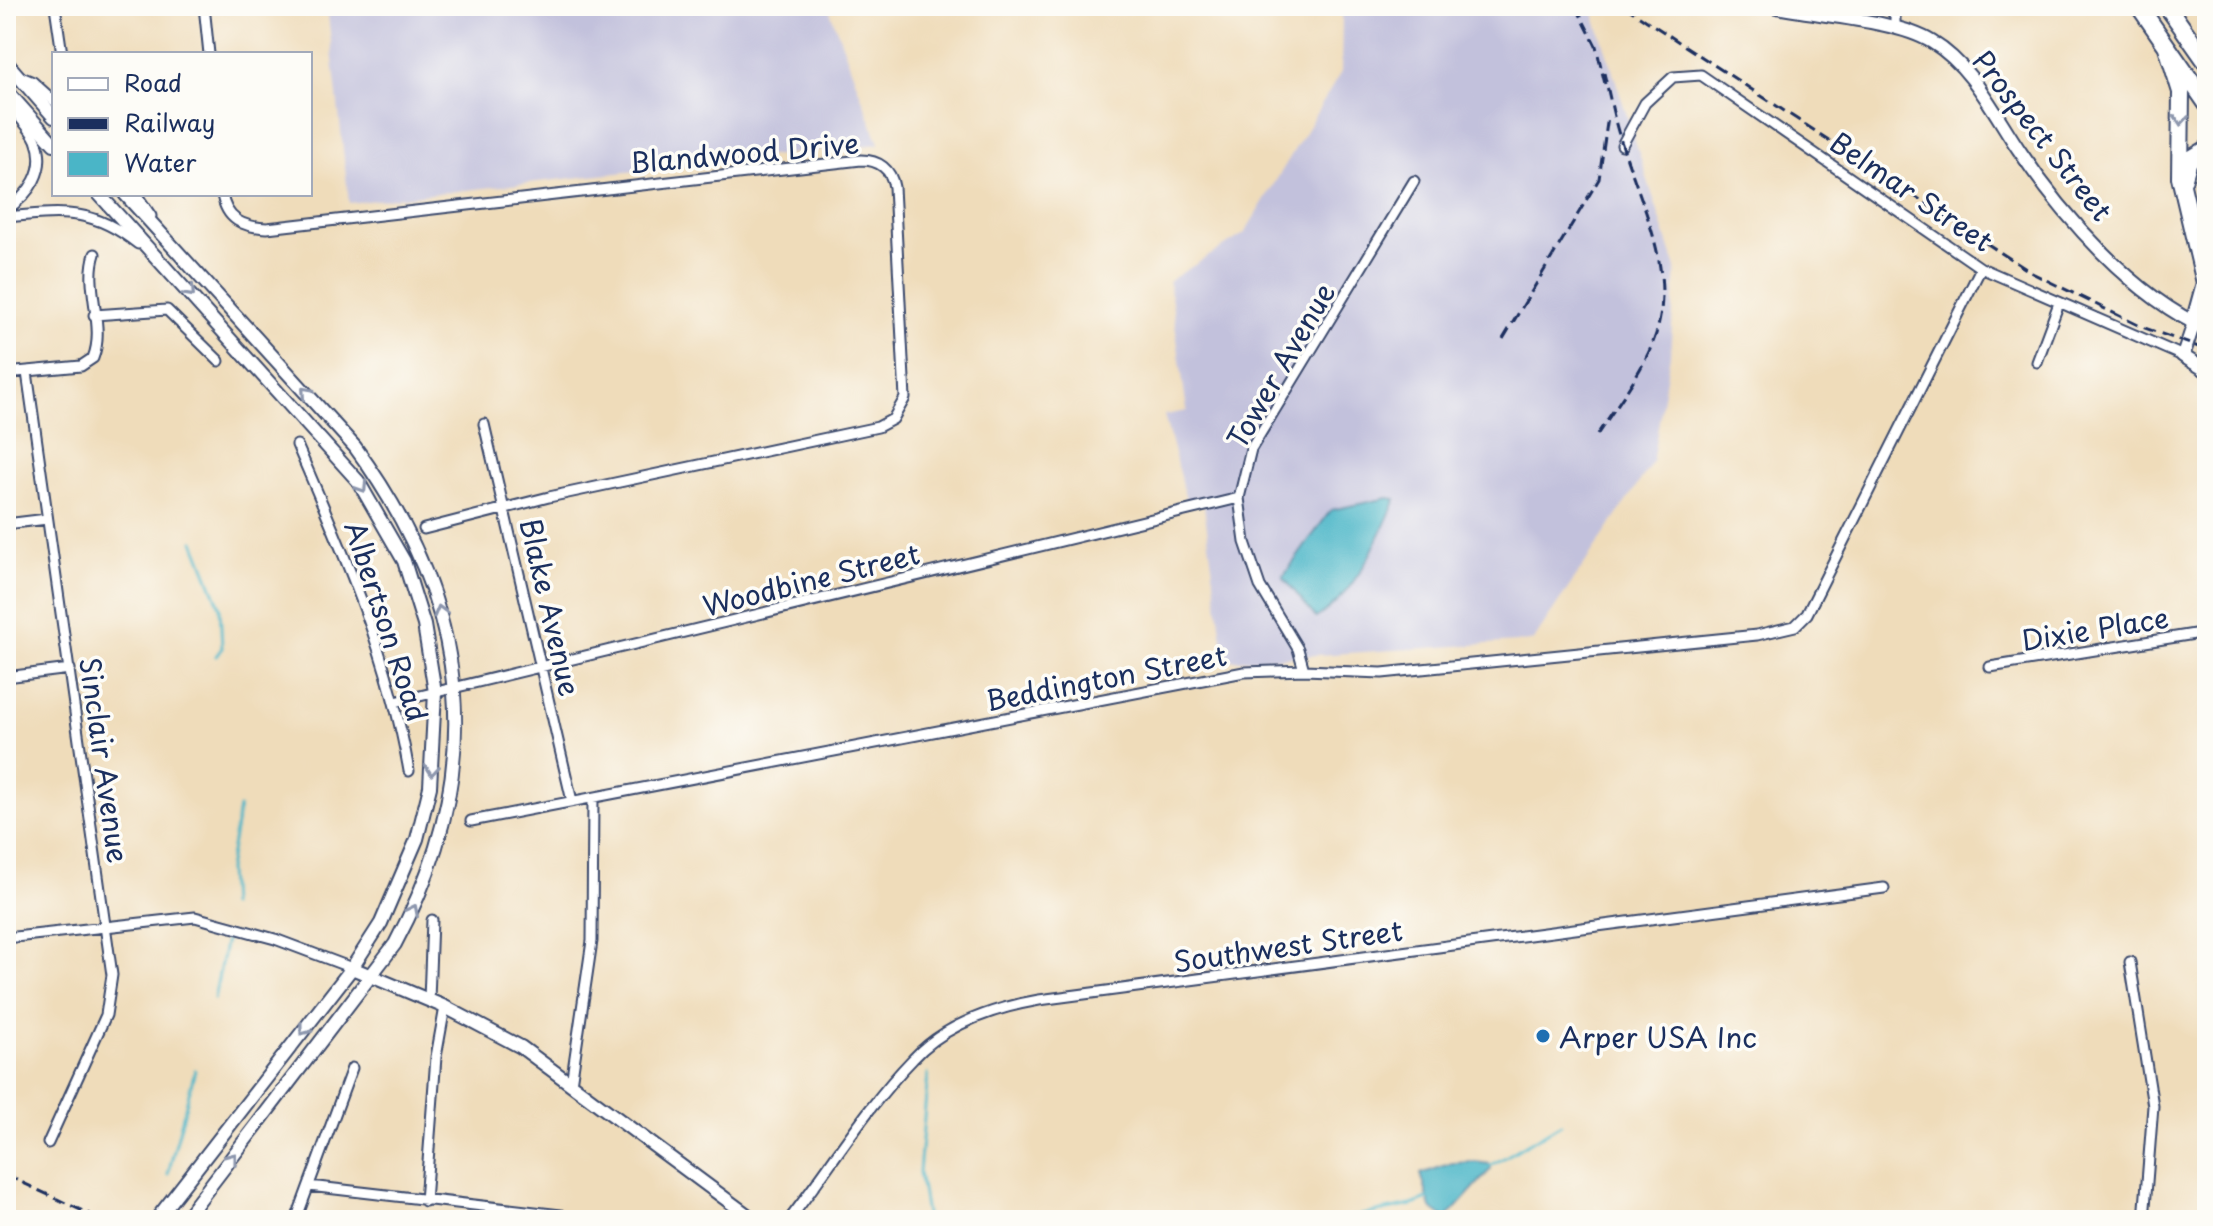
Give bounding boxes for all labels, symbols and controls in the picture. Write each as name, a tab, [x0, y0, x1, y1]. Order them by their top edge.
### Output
street label: Prospect Street	[1962, 40, 2124, 230]
legend	[52, 52, 312, 196]
text: Road	[124, 64, 182, 100]
text: Railway	[124, 104, 215, 140]
one-way arrow	[2173, 114, 2190, 127]
street label: Belmar Street	[1822, 120, 2002, 262]
street label: Blandwood Drive	[627, 121, 861, 183]
text: Water	[124, 144, 197, 180]
street label: Tower Avenue	[1215, 274, 1345, 456]
one-way arrow	[180, 283, 194, 298]
one-way arrow	[302, 386, 316, 401]
one-way arrow	[352, 478, 367, 493]
street label: Blake Avenue	[510, 514, 592, 700]
street label: Albertson Road	[334, 515, 440, 727]
street label: Woodbine Street	[698, 531, 924, 627]
street label: Dixie Place	[2018, 595, 2172, 661]
one-way arrow	[433, 604, 449, 618]
street label: Beddington Street	[982, 633, 1230, 721]
street label: Sinclair Avenue	[69, 654, 141, 866]
one-way arrow	[423, 764, 440, 777]
one-way arrow	[403, 904, 418, 918]
street label: Southwest Street	[1171, 908, 1405, 982]
place label: Arper USA Inc	[1559, 1015, 1757, 1058]
one-way arrow	[300, 1021, 314, 1036]
marker: Arper USA Inc	[1534, 1027, 1552, 1045]
one-way arrow	[223, 1152, 237, 1167]

